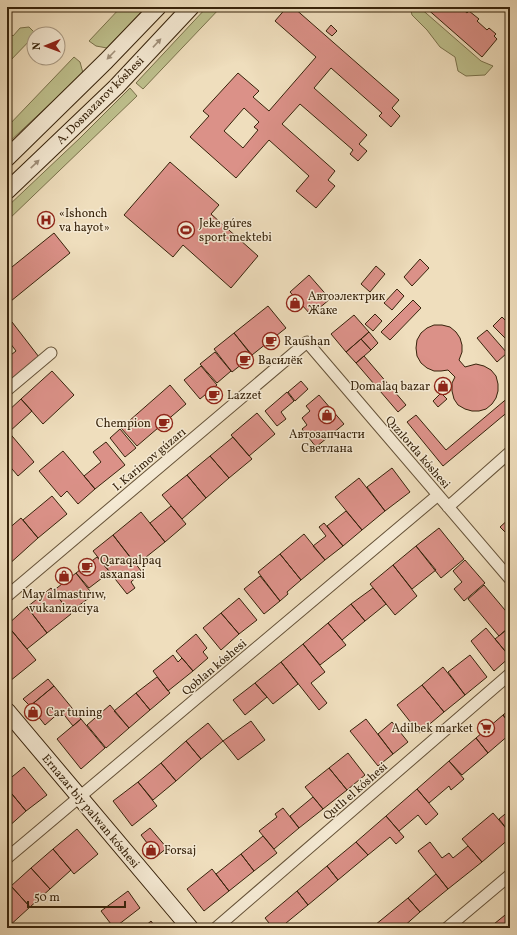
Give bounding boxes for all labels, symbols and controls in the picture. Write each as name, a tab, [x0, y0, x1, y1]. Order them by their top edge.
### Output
north arrow	[26, 26, 66, 66]
one-way arrow	[152, 38, 162, 48]
text: N	[30, 42, 45, 50]
one-way arrow	[106, 50, 116, 60]
street label: A. Dosnazarov kóshesi	[53, 53, 148, 148]
one-way arrow	[30, 159, 40, 169]
place label: «Ishonch va hayot»	[59, 206, 110, 236]
hospital icon: «Ishonch va hayot»	[36, 210, 56, 230]
place label: Jeke gúres sport mektebi	[199, 216, 272, 246]
sports icon: Jeke gúres sport mektebi	[176, 220, 196, 240]
place label: Автоэлектрик Жаке	[308, 289, 386, 319]
shop icon: Автоэлектрик Жаке	[285, 293, 305, 313]
cafe icon: Raushan	[261, 331, 281, 351]
place label: Raushan	[284, 334, 330, 350]
cafe icon: Василёк	[235, 350, 255, 370]
place label: Василёк	[258, 353, 303, 369]
shop icon: Domalaq bazar	[433, 376, 453, 396]
place label: Domalaq bazar	[350, 379, 430, 395]
cafe icon: Lazzet	[204, 385, 224, 405]
place label: Lazzet	[227, 388, 262, 404]
shop icon: Автозапчасти Светлана	[317, 405, 337, 425]
cafe icon: Chempion	[154, 413, 174, 433]
street label: Qızılorda kóshesi	[381, 413, 454, 493]
place label: Chempion	[96, 416, 151, 432]
street label: I. Karimov gúzarı	[110, 424, 190, 495]
place label: Автозапчасти Светлана	[289, 427, 365, 457]
place label: Qaraqalpaq asxanasi	[100, 553, 162, 583]
cafe icon: Qaraqalpaq asxanasi	[77, 557, 97, 577]
shop icon: May almastırıw, vukanizaciya	[54, 566, 74, 586]
place label: May almastırıw, vukanizaciya	[22, 587, 106, 617]
street label: Qoblan kóshesi	[179, 636, 251, 700]
shop icon: Car tuning	[23, 702, 43, 722]
place label: Car tuning	[46, 705, 102, 721]
supermarket icon: Adilbek market	[476, 718, 496, 738]
place label: Adilbek market	[392, 721, 473, 737]
street label: Ernazar biy palwan kóshesi	[38, 751, 143, 872]
street label: Qutlı el kóshesi	[320, 759, 392, 824]
shop icon: Forsaj	[141, 840, 161, 860]
place label: Forsaj	[164, 843, 196, 859]
scale bar	[28, 883, 125, 909]
text: 50 m	[34, 890, 60, 906]

